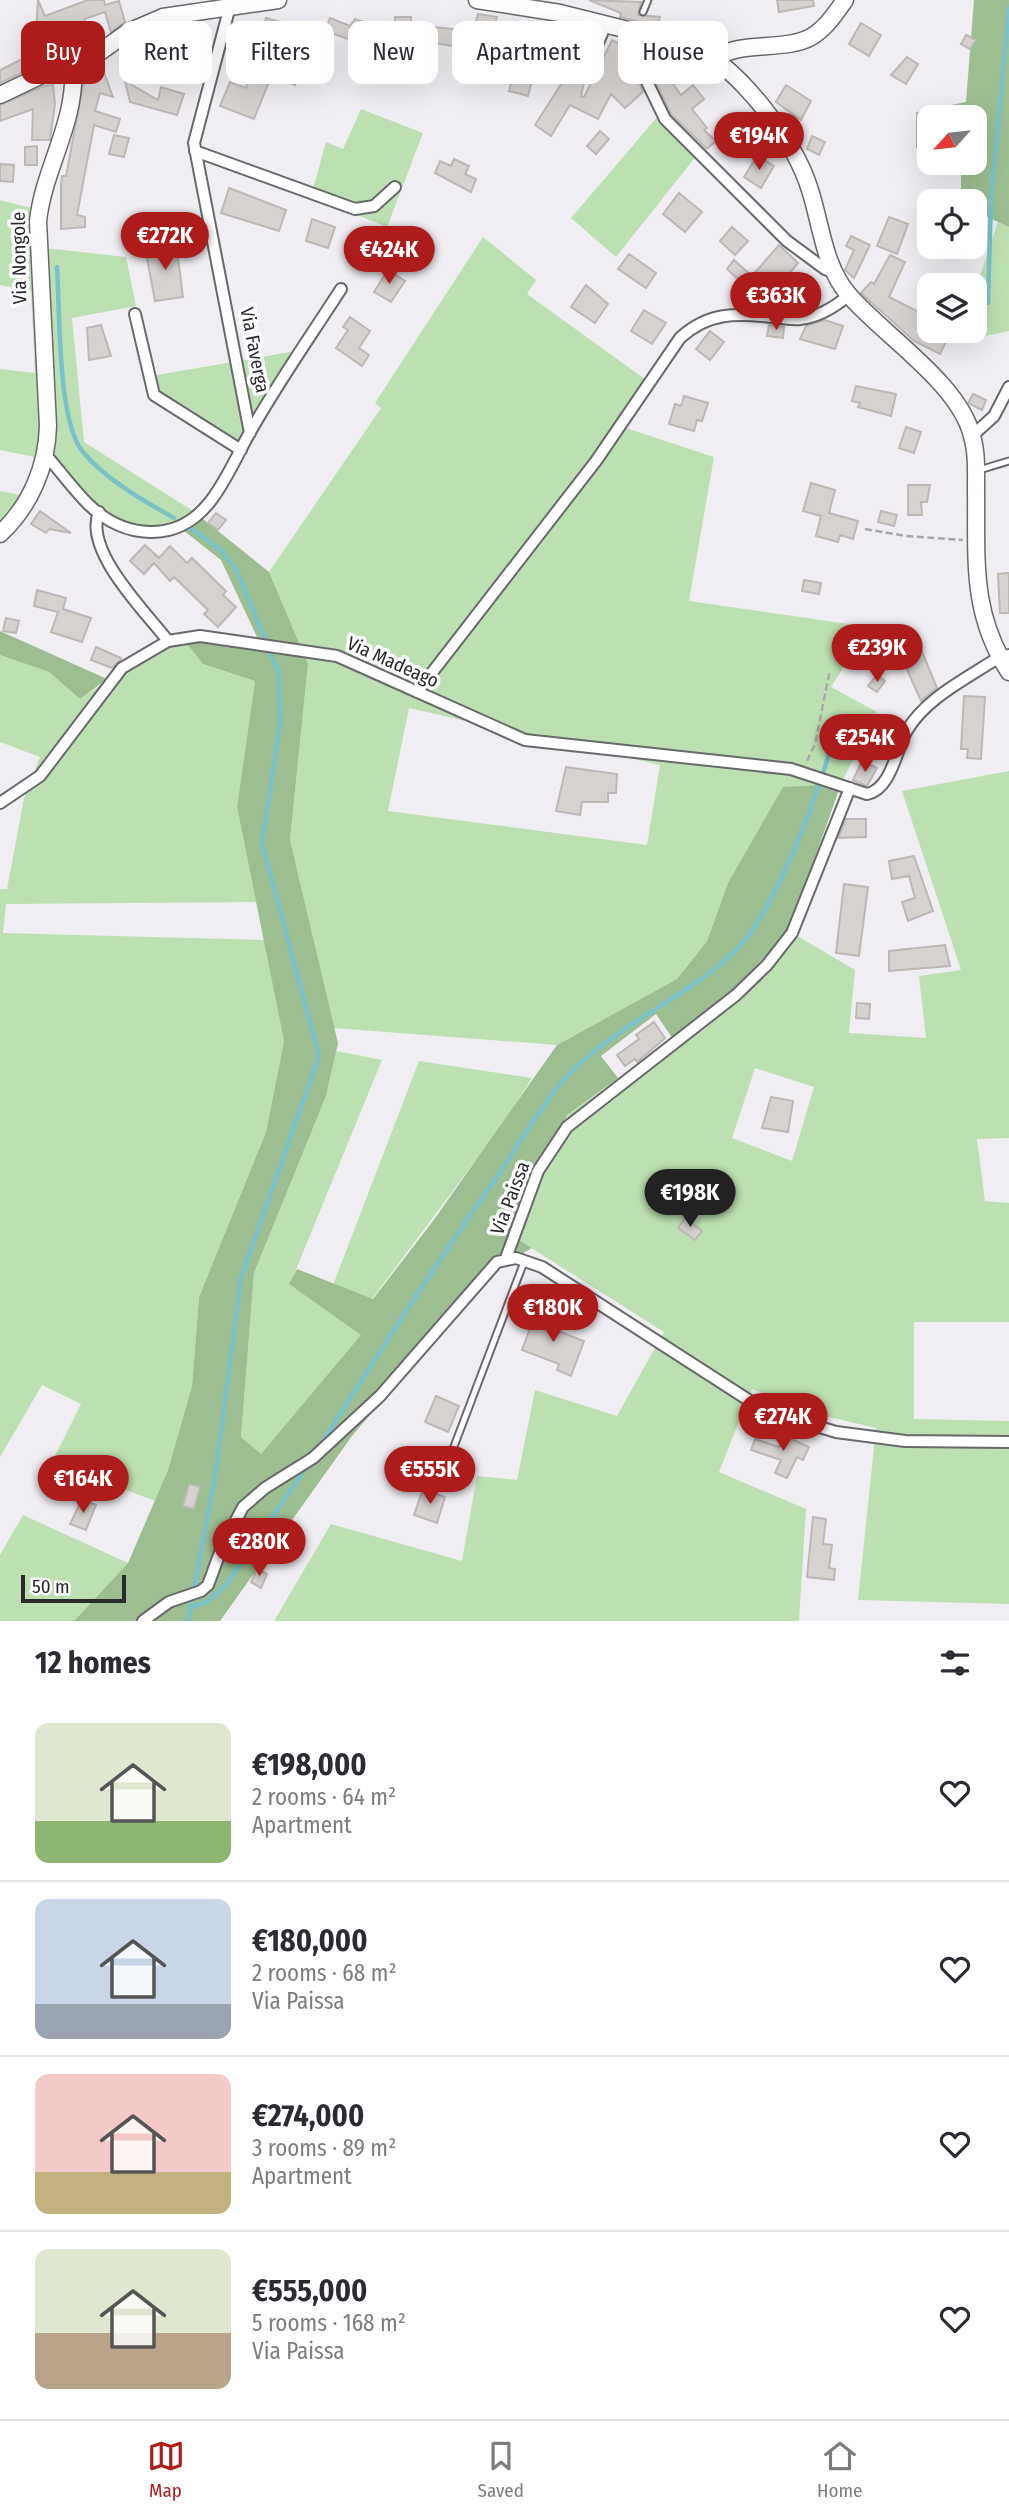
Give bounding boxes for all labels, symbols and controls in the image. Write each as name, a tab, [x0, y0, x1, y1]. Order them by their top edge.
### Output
chip: Buy	[21, 21, 105, 84]
chip: Rent	[119, 21, 212, 84]
chip: Filters	[226, 21, 334, 84]
chip: New	[348, 21, 438, 84]
chip: Apartment	[452, 21, 604, 84]
chip: House	[618, 21, 728, 84]
north arrow	[917, 105, 987, 175]
map controls	[917, 105, 987, 343]
pin: €194K	[710, 113, 808, 172]
text: €194K	[730, 121, 788, 149]
button: locate	[917, 189, 987, 259]
street label: Via Nongole	[7, 211, 31, 305]
pin: €272K	[116, 212, 214, 272]
text: €272K	[137, 221, 193, 249]
pin: €424K	[340, 226, 438, 286]
text: €424K	[360, 235, 418, 263]
pin: €363K	[727, 272, 825, 332]
button: layers	[917, 273, 987, 343]
text: €363K	[746, 281, 806, 309]
street label: Via Faverga	[235, 305, 275, 395]
pin: €239K	[828, 624, 926, 684]
street label: Via Madeago	[343, 632, 443, 692]
text: €239K	[848, 633, 906, 661]
pin: €254K	[816, 714, 914, 774]
text: €254K	[835, 723, 895, 751]
street label: Via Paissa	[486, 1158, 534, 1238]
pin: €198K	[641, 1170, 739, 1229]
text: €198K	[661, 1178, 719, 1206]
pin: €180K	[504, 1284, 602, 1344]
text: €180K	[523, 1293, 583, 1321]
pin: €274K	[734, 1394, 832, 1453]
text: €274K	[755, 1402, 811, 1430]
pin: €555K	[381, 1446, 479, 1506]
text: €555K	[400, 1455, 460, 1483]
pin: €164K	[34, 1456, 132, 1515]
text: €164K	[54, 1464, 112, 1492]
pin: €280K	[210, 1518, 308, 1578]
text: €280K	[229, 1527, 289, 1555]
scale bar	[21, 1572, 126, 1604]
text: 50 m	[32, 1575, 70, 1598]
icon: filters	[936, 1644, 974, 1682]
text: 12 homes	[35, 1645, 151, 1681]
text: €198,000	[252, 1747, 367, 1783]
icon: home	[91, 1751, 175, 1835]
icon: heart	[936, 1774, 974, 1812]
text: 2 rooms · 64 m²	[252, 1783, 396, 1811]
text: Apartment	[252, 1811, 352, 1839]
text: €180,000	[252, 1923, 368, 1959]
icon: home	[91, 1927, 175, 2011]
icon: heart	[936, 1950, 974, 1988]
text: 2 rooms · 68 m²	[252, 1959, 397, 1987]
text: Via Paissa	[252, 1987, 345, 2015]
text: €274,000	[252, 2098, 364, 2134]
icon: home	[91, 2102, 175, 2186]
icon: heart	[936, 2125, 974, 2163]
text: 3 rooms · 89 m²	[252, 2134, 396, 2162]
text: Apartment	[252, 2162, 352, 2190]
text: €555,000	[252, 2273, 367, 2309]
icon: home	[91, 2277, 175, 2361]
icon: heart	[936, 2300, 974, 2338]
text: 5 rooms · 168 m²	[252, 2309, 406, 2337]
text: Via Paissa	[252, 2337, 345, 2365]
tab: Map	[147, 2437, 185, 2502]
tab: Saved	[478, 2437, 524, 2502]
tab: Home	[817, 2437, 862, 2502]

